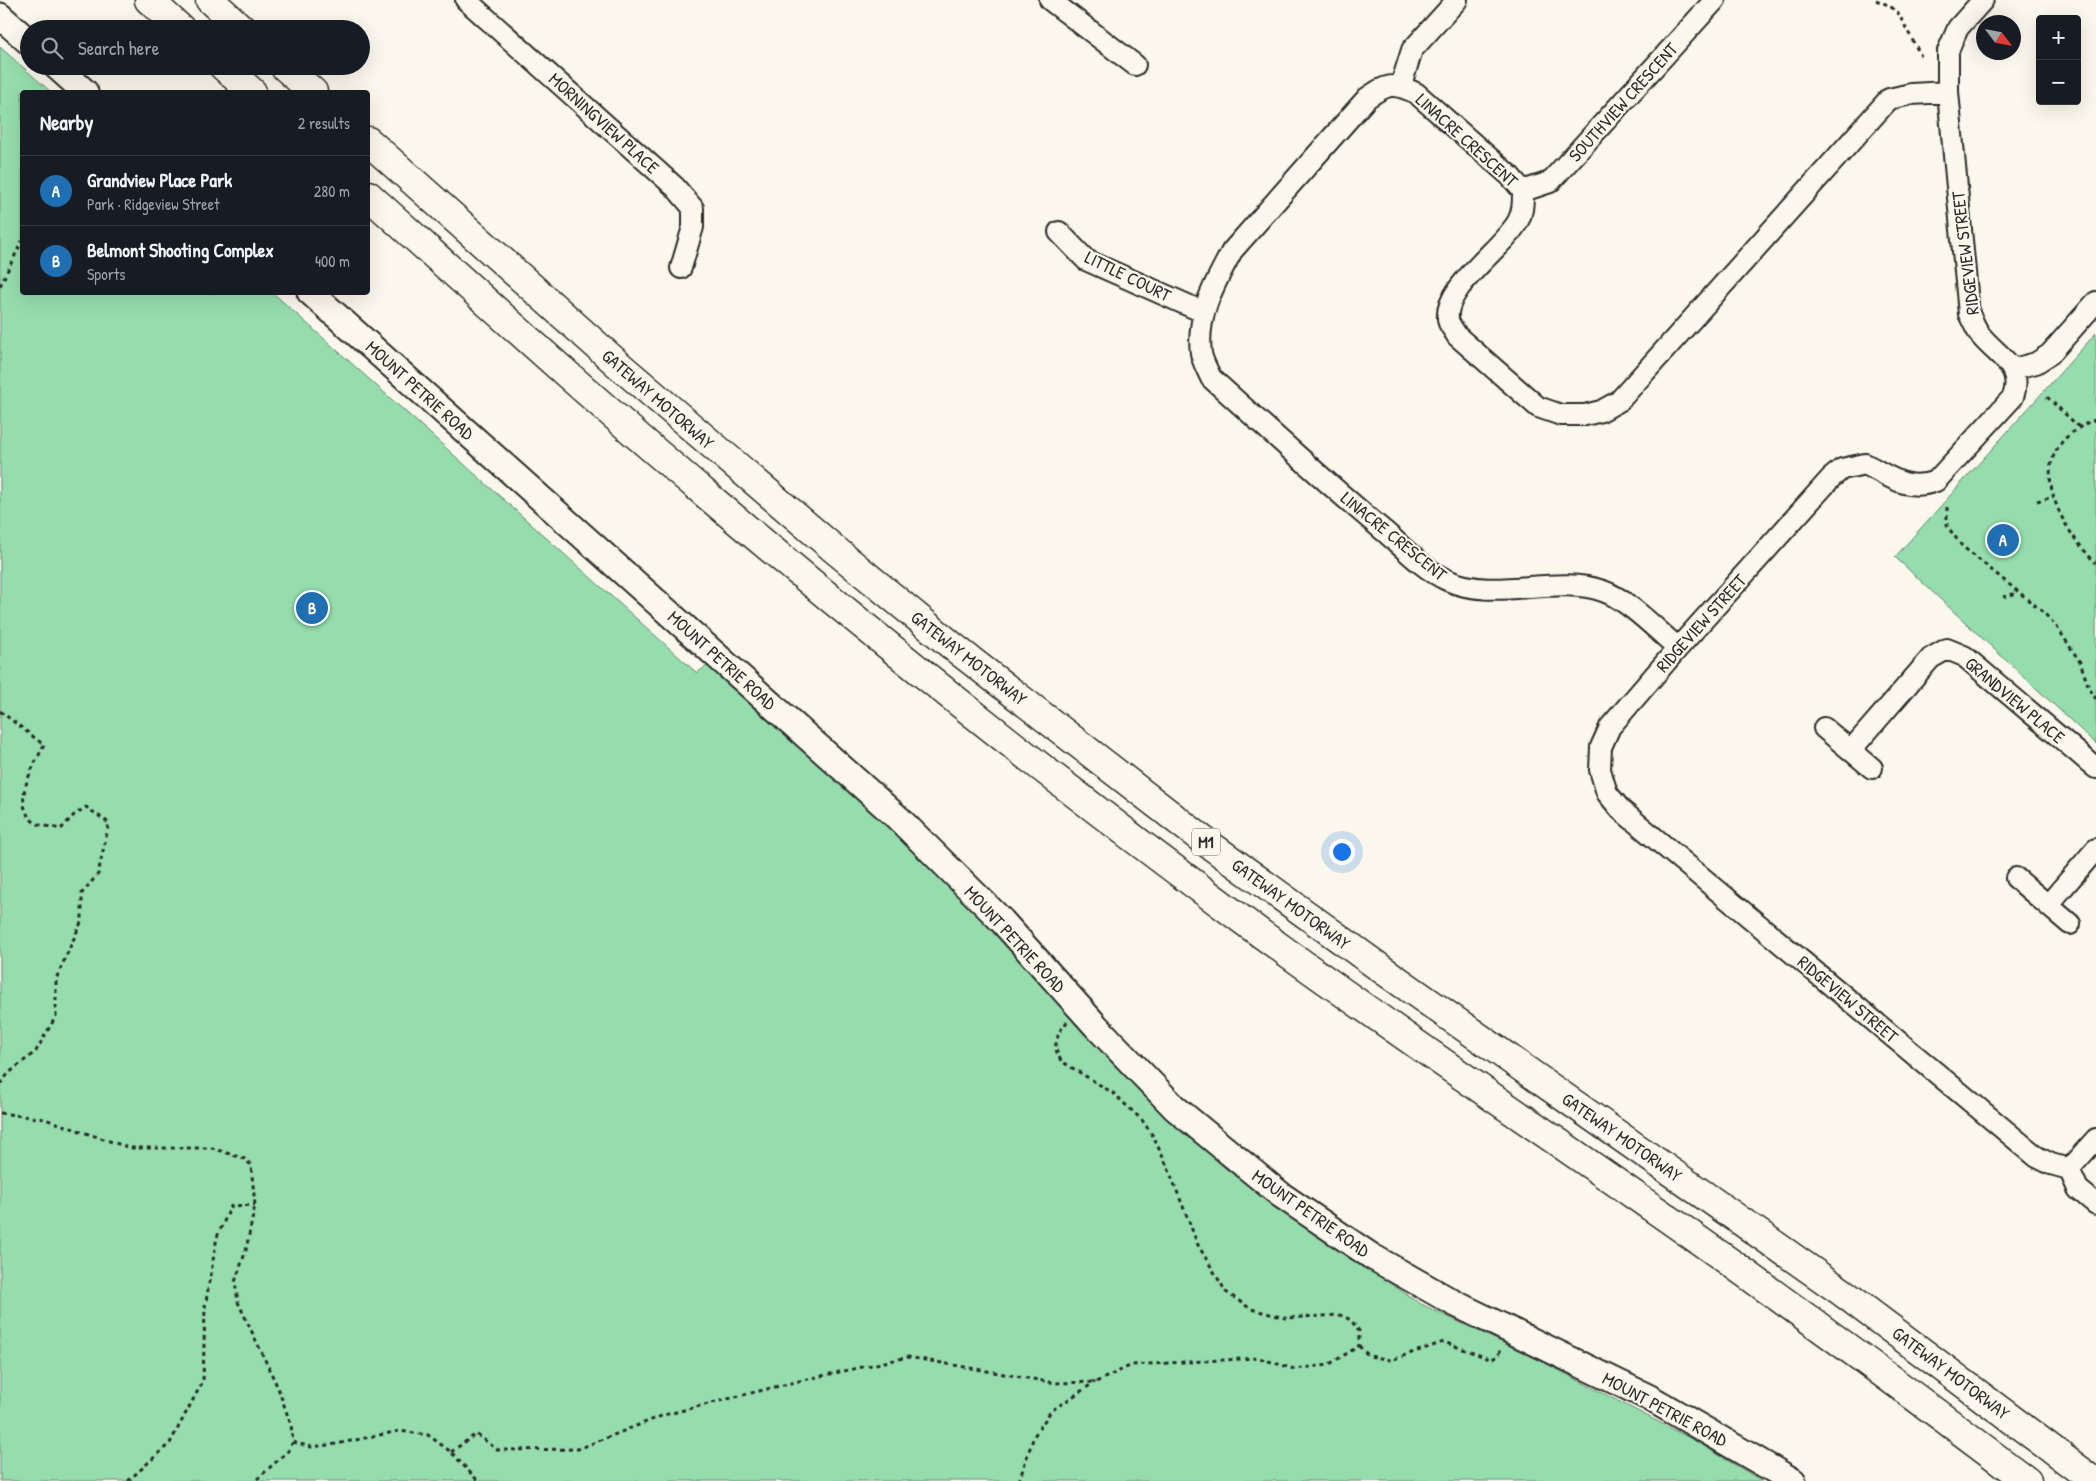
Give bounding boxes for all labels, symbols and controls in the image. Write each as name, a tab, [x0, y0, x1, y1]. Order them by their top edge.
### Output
north arrow	[1976, 15, 2021, 60]
map controls	[2036, 15, 2081, 105]
button: +	[2036, 15, 2081, 60]
search box	[20, 20, 370, 75]
icon: search	[38, 34, 66, 62]
text: Search here	[78, 35, 159, 61]
street label: SOUTHVIEW CRESCENT	[1563, 36, 1684, 167]
button: −	[2036, 60, 2081, 105]
street label: MORNINGVIEW PLACE	[543, 67, 665, 179]
street label: LINACRE CRESCENT	[1411, 87, 1524, 193]
text: Nearby	[40, 108, 93, 137]
text: 2 results	[298, 112, 350, 134]
text: Grandview Place Park	[87, 167, 232, 193]
text: A	[52, 180, 60, 202]
text: 280 m	[314, 180, 350, 202]
street label: RIDGEVIEW STREET	[1945, 189, 1985, 316]
text: Park · Ridgeview Street	[87, 193, 220, 215]
text: Belmont Shooting Complex	[87, 237, 274, 263]
street label: LITTLE COURT	[1081, 244, 1176, 308]
text: B	[52, 250, 60, 272]
text: 400 m	[315, 250, 350, 272]
text: Sports	[87, 263, 125, 285]
street label: MOUNT PETRIE ROAD	[360, 335, 480, 446]
street label: GATEWAY MOTORWAY	[597, 343, 719, 455]
street label: LINACRE CRESCENT	[1336, 486, 1453, 587]
pin: A	[1987, 521, 2019, 559]
street label: RIDGEVIEW STREET	[1650, 568, 1752, 678]
pin: B	[296, 589, 328, 627]
street label: MOUNT PETRIE ROAD	[662, 605, 782, 716]
street label: GATEWAY MOTORWAY	[906, 605, 1032, 711]
street label: GRANDVIEW PLACE	[1960, 651, 2070, 749]
road number: M1	[1192, 829, 1220, 856]
your location	[1329, 839, 1355, 865]
street label: GATEWAY MOTORWAY	[1227, 852, 1355, 956]
street label: MOUNT PETRIE ROAD	[959, 880, 1071, 998]
street label: RIDGEVIEW STREET	[1792, 949, 1904, 1049]
street label: GATEWAY MOTORWAY	[1557, 1086, 1687, 1188]
street label: MOUNT PETRIE ROAD	[1247, 1163, 1375, 1263]
street label: GATEWAY MOTORWAY	[1887, 1321, 2015, 1425]
street label: MOUNT PETRIE ROAD	[1598, 1366, 1732, 1453]

